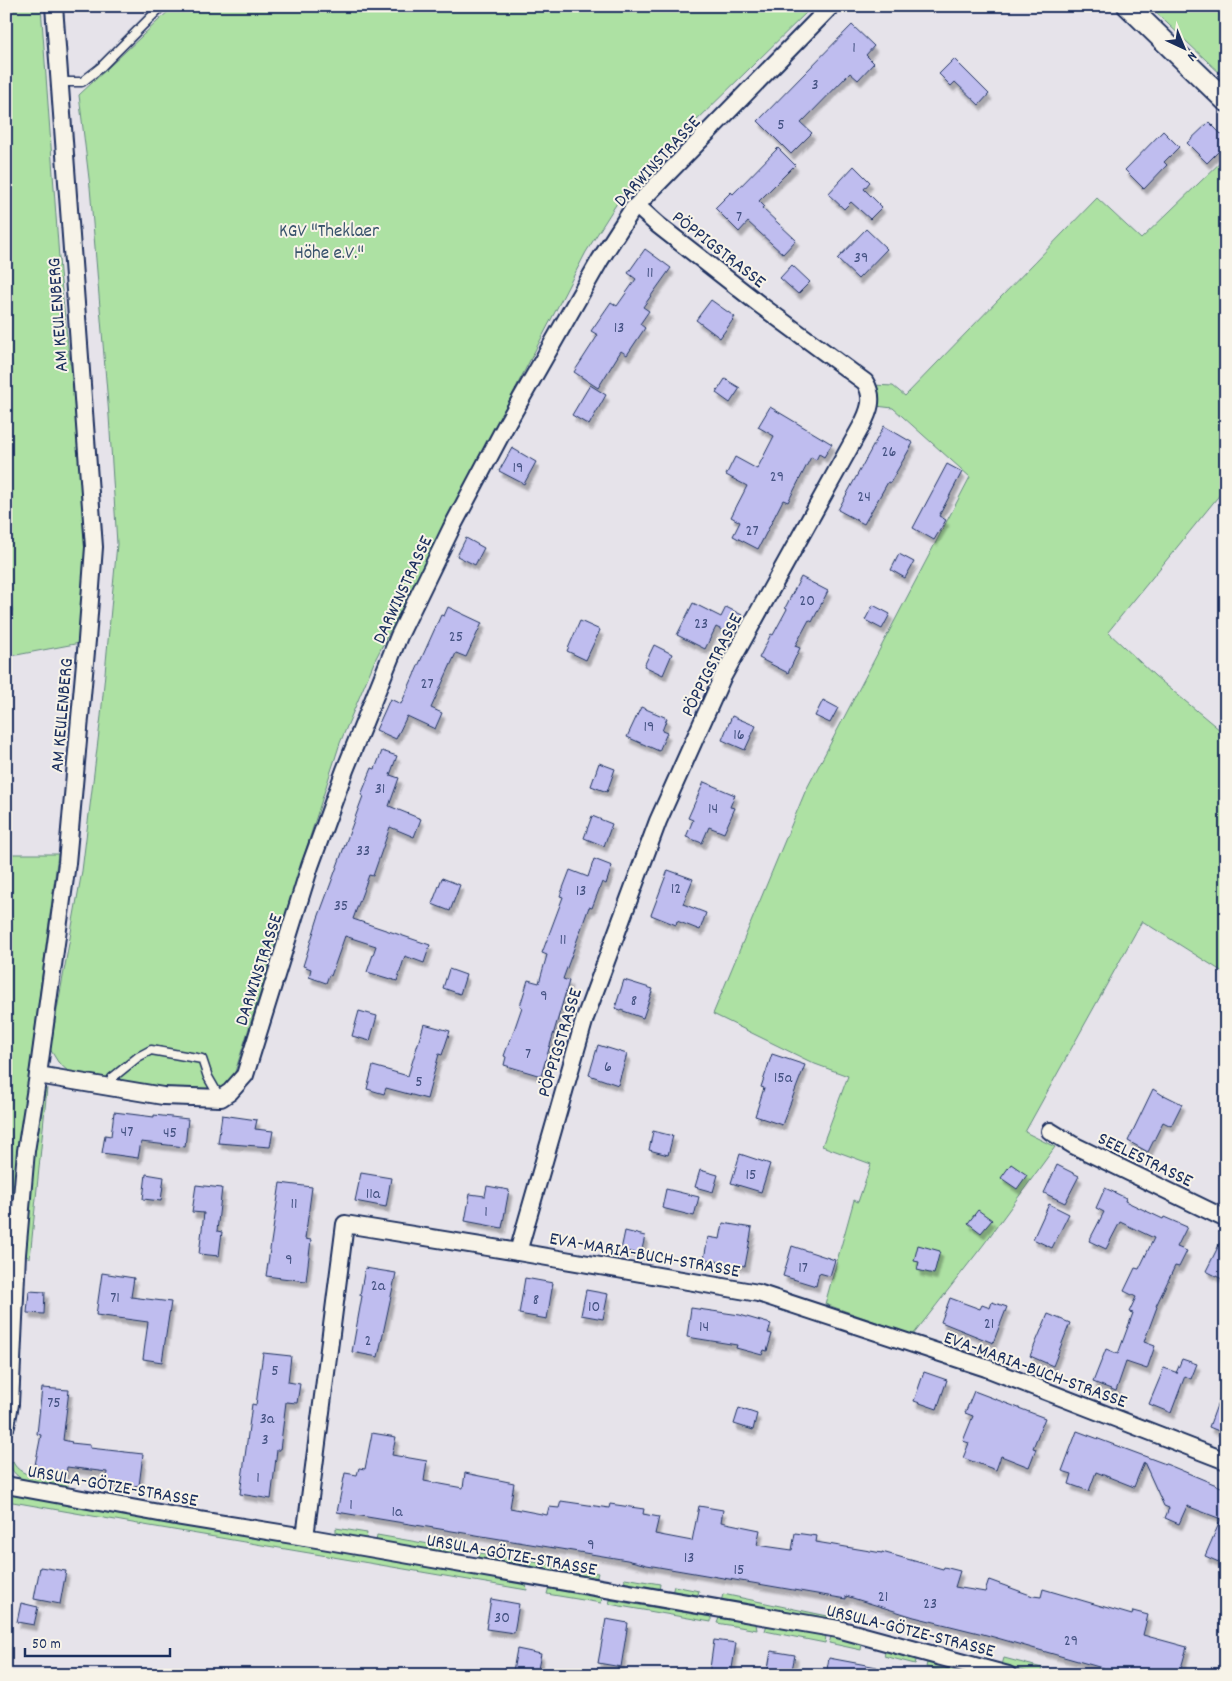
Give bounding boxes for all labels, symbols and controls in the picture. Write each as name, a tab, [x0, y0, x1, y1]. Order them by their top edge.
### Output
north arrow	[1160, 22, 1210, 72]
house number: 1	[852, 37, 856, 60]
text: N	[1182, 46, 1201, 66]
house number: 3	[811, 74, 819, 97]
street label: DARWINSTRASSE	[609, 110, 708, 214]
house number: 5	[777, 114, 785, 137]
street label: PÖPPIGSTRASSE	[665, 205, 771, 296]
house number: 7	[736, 206, 742, 229]
park label: KGV "Theklaer Höhe e.V."	[279, 219, 379, 268]
house number: 39	[854, 247, 868, 270]
street label: AM KEULENBERG	[42, 257, 77, 373]
house number: 11	[646, 262, 654, 285]
house number: 13	[614, 317, 624, 340]
house number: 26	[882, 441, 897, 464]
house number: 19	[513, 457, 523, 480]
house number: 29	[770, 466, 784, 489]
house number: 24	[857, 486, 871, 509]
house number: 27	[745, 520, 759, 543]
street label: DARWINSTRASSE	[367, 532, 441, 649]
house number: 20	[799, 590, 815, 613]
street label: PÖPPIGSTRASSE	[676, 609, 751, 722]
house number: 23	[694, 613, 708, 636]
house number: 25	[449, 626, 463, 649]
street label: AM KEULENBERG	[45, 657, 82, 774]
house number: 27	[420, 673, 434, 696]
house number: 19	[644, 716, 654, 739]
house number: 16	[733, 724, 745, 747]
house number: 31	[375, 778, 385, 801]
house number: 14	[708, 798, 718, 821]
house number: 33	[356, 840, 370, 863]
house number: 12	[671, 878, 681, 901]
house number: 13	[576, 880, 586, 903]
house number: 35	[334, 895, 348, 918]
street label: DARWINSTRASSE	[229, 910, 291, 1030]
house number: 11	[559, 929, 567, 952]
street label: PÖPPIGSTRASSE	[532, 985, 591, 1101]
house number: 9	[540, 985, 548, 1008]
house number: 8	[631, 990, 637, 1013]
house number: 7	[525, 1043, 531, 1066]
house number: 6	[604, 1056, 612, 1079]
house number: 15a	[774, 1067, 793, 1090]
house number: 5	[415, 1071, 423, 1094]
house number: 47	[121, 1121, 133, 1144]
house number: 45	[163, 1122, 177, 1145]
street label: SEELESTRASSE	[1092, 1126, 1197, 1196]
house number: 15	[746, 1164, 756, 1187]
house number: 11a	[366, 1183, 381, 1206]
house number: 11	[290, 1193, 298, 1216]
house number: 1	[484, 1201, 488, 1224]
street label: EVA-MARIA-BUCH-STRASSE	[547, 1226, 742, 1287]
house number: 9	[285, 1249, 293, 1272]
house number: 17	[798, 1257, 808, 1280]
house number: 2a	[371, 1275, 386, 1298]
house number: 71	[110, 1287, 120, 1310]
house number: 8	[533, 1289, 539, 1312]
house number: 10	[588, 1296, 600, 1319]
house number: 21	[984, 1313, 994, 1336]
house number: 14	[699, 1316, 709, 1339]
street label: EVA-MARIA-BUCH-STRASSE	[940, 1326, 1130, 1417]
house number: 2	[365, 1330, 372, 1353]
house number: 5	[271, 1360, 279, 1383]
house number: 75	[47, 1392, 61, 1415]
house number: 3a	[260, 1408, 275, 1431]
house number: 3	[261, 1429, 269, 1452]
street label: URSULA-GÖTZE-STRASSE	[25, 1459, 200, 1516]
house number: 1	[256, 1467, 260, 1490]
house number: 1	[349, 1494, 353, 1517]
house number: 1a	[391, 1501, 403, 1524]
street label: URSULA-GÖTZE-STRASSE	[424, 1528, 599, 1585]
house number: 9	[587, 1534, 595, 1557]
house number: 13	[684, 1547, 694, 1570]
house number: 15	[734, 1559, 744, 1582]
house number: 21	[878, 1586, 888, 1609]
house number: 23	[923, 1593, 937, 1616]
street label: URSULA-GÖTZE-STRASSE	[823, 1598, 998, 1666]
house number: 30	[494, 1607, 510, 1630]
scale bar	[25, 1626, 170, 1658]
house number: 29	[1064, 1630, 1078, 1653]
text: 50 m	[32, 1634, 61, 1656]

